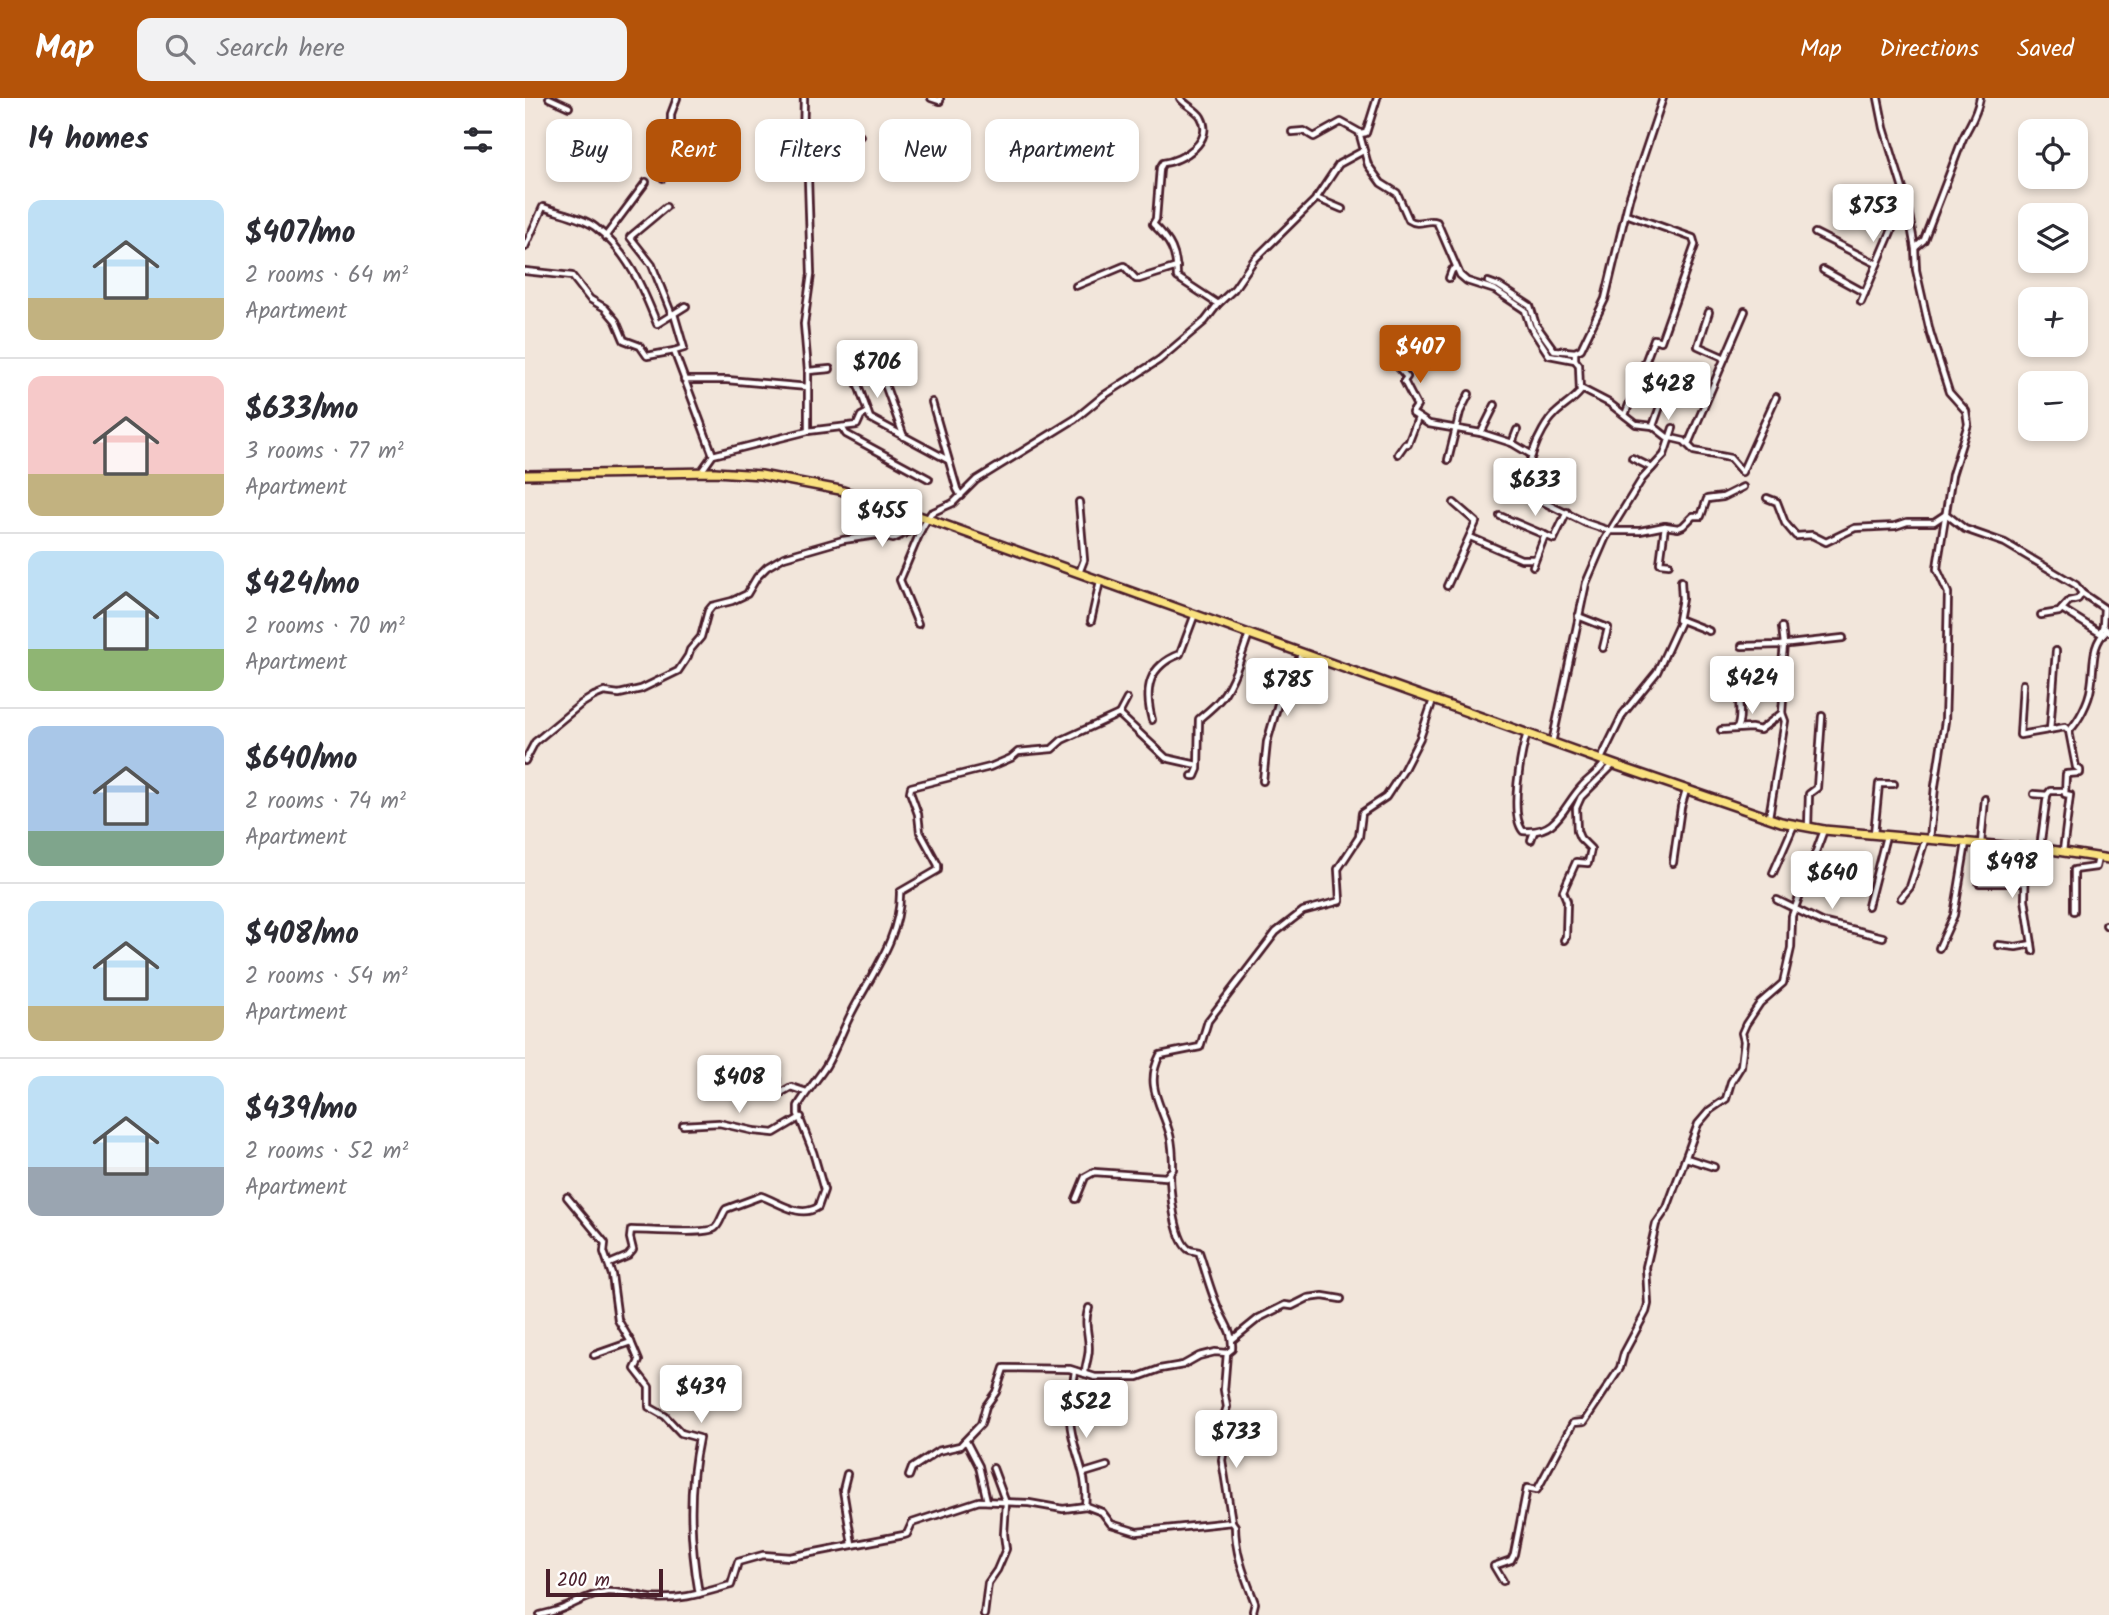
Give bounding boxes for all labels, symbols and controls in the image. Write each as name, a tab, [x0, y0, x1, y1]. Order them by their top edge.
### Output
search box	[137, 18, 627, 81]
text: Map	[35, 23, 95, 76]
text: Search here	[217, 28, 345, 70]
icon: search	[161, 30, 199, 68]
text: Map	[1800, 30, 1842, 69]
text: Directions	[1880, 30, 1979, 69]
text: Saved	[2017, 30, 2074, 69]
text: 14 homes	[28, 116, 149, 164]
chip: Buy	[546, 119, 632, 182]
chip: Rent	[646, 119, 741, 182]
chip: Filters	[755, 119, 865, 182]
chip: New	[879, 119, 971, 182]
chip: Apartment	[985, 119, 1139, 182]
map controls	[2018, 119, 2088, 441]
button: locate	[2018, 119, 2088, 189]
icon: filters	[459, 121, 497, 159]
pin: $753	[1832, 184, 1914, 244]
text: $753	[1849, 189, 1897, 225]
button: layers	[2018, 203, 2088, 273]
text: $407/mo	[245, 210, 355, 258]
icon: home	[84, 228, 168, 312]
text: 2 rooms · 64 m²	[245, 258, 408, 294]
button: +	[2018, 287, 2088, 357]
text: Apartment	[245, 294, 347, 330]
pin: $407	[1379, 326, 1461, 385]
text: $407	[1396, 330, 1444, 366]
pin: $706	[836, 341, 918, 400]
text: $706	[853, 345, 901, 381]
pin: $428	[1627, 362, 1709, 422]
text: $428	[1641, 367, 1695, 403]
button: −	[2018, 371, 2088, 441]
text: $633/mo	[245, 386, 359, 434]
icon: home	[84, 404, 168, 488]
text: 3 rooms · 77 m²	[245, 434, 404, 470]
pin: $633	[1494, 458, 1576, 518]
text: $633	[1509, 463, 1561, 499]
text: Apartment	[245, 470, 347, 506]
pin: $455	[841, 490, 923, 549]
text: $455	[857, 494, 907, 530]
text: $424/mo	[245, 561, 360, 609]
icon: home	[84, 579, 168, 663]
text: 2 rooms · 70 m²	[245, 609, 405, 645]
text: Apartment	[245, 645, 347, 681]
pin: $424	[1711, 656, 1793, 716]
pin: $785	[1246, 658, 1328, 718]
text: $424	[1726, 661, 1778, 697]
text: $785	[1262, 663, 1312, 699]
text: $640/mo	[245, 736, 357, 784]
icon: home	[84, 754, 168, 838]
text: 2 rooms · 74 m²	[245, 784, 406, 820]
text: Apartment	[245, 820, 347, 856]
pin: $498	[1971, 840, 2053, 900]
text: $498	[1986, 845, 2038, 881]
pin: $640	[1791, 852, 1873, 911]
text: $640	[1807, 856, 1857, 892]
text: $408/mo	[245, 911, 359, 959]
icon: home	[84, 929, 168, 1013]
text: 2 rooms · 54 m²	[245, 959, 408, 995]
text: Apartment	[245, 995, 347, 1031]
pin: $408	[698, 1056, 780, 1115]
text: $408	[713, 1060, 765, 1096]
text: $439/mo	[245, 1086, 357, 1134]
icon: home	[84, 1104, 168, 1188]
text: 2 rooms · 52 m²	[245, 1134, 408, 1170]
text: Apartment	[245, 1170, 347, 1206]
pin: $439	[660, 1366, 742, 1425]
text: $439	[676, 1370, 726, 1406]
pin: $522	[1045, 1380, 1127, 1440]
text: $522	[1060, 1385, 1112, 1421]
pin: $733	[1195, 1410, 1277, 1470]
text: $733	[1211, 1415, 1261, 1451]
scale bar	[546, 1566, 663, 1598]
text: 200 m	[557, 1566, 610, 1596]

